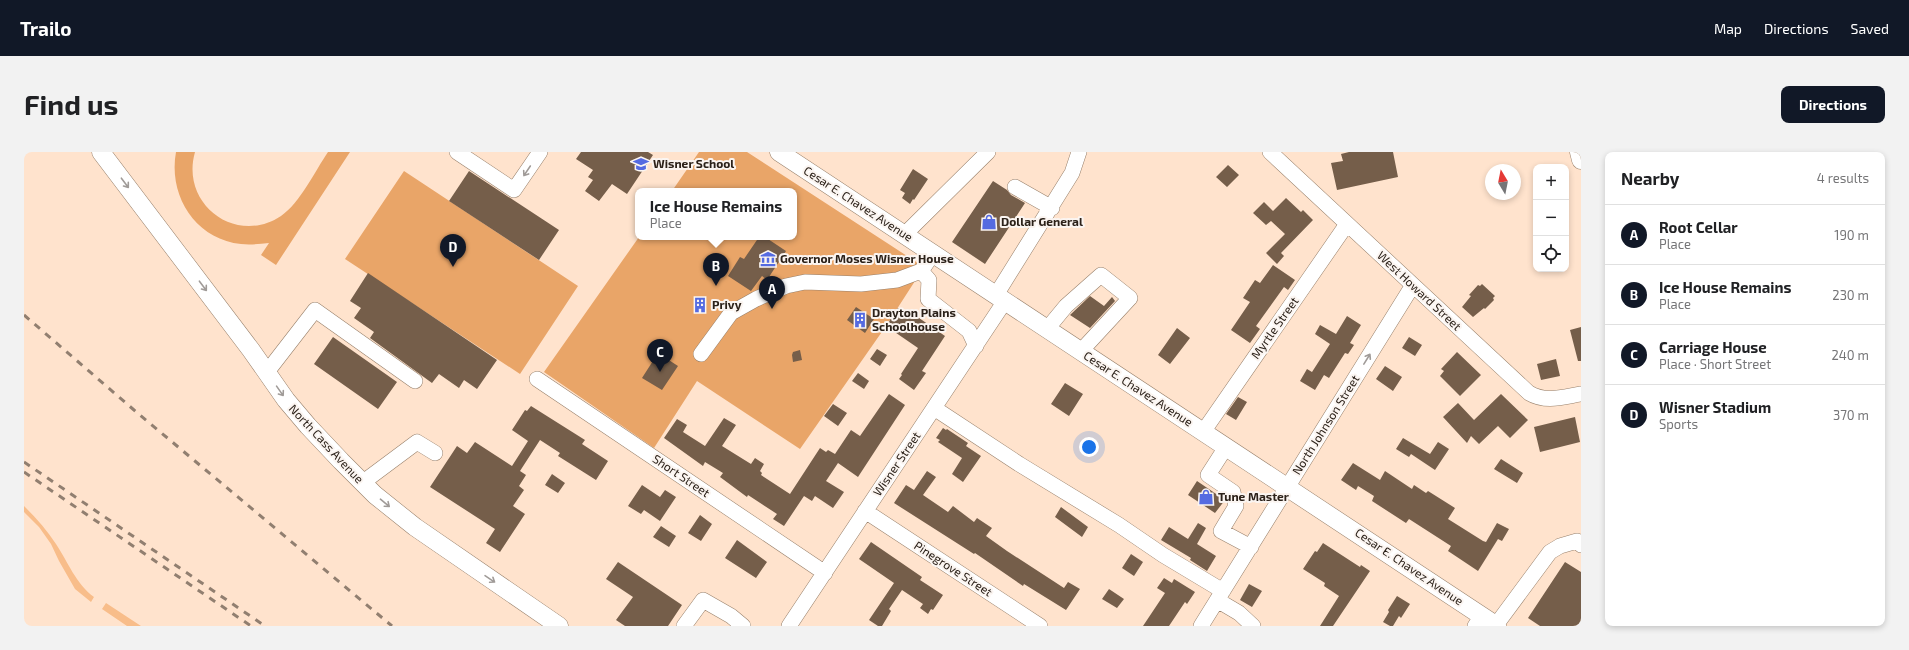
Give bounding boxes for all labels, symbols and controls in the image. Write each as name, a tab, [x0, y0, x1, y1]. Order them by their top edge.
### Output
text: Trailo	[20, 17, 72, 40]
text: Map	[1714, 20, 1742, 37]
text: Directions	[1764, 20, 1829, 37]
text: Saved	[1851, 20, 1889, 37]
button: Directions	[1781, 86, 1885, 123]
text: Find us	[24, 87, 118, 121]
school or university icon: Wisner School	[632, 155, 650, 173]
place label: Wisner School	[653, 156, 734, 170]
street label: Cesar E. Chavez Avenue	[801, 163, 916, 244]
north arrow	[1485, 164, 1521, 200]
map controls	[1533, 164, 1569, 272]
button: +	[1533, 164, 1569, 200]
one-way arrow	[523, 165, 531, 176]
text: Nearby	[1621, 168, 1679, 188]
text: 4 results	[1817, 170, 1869, 186]
one-way arrow	[120, 177, 129, 188]
popup	[635, 188, 797, 240]
text: Ice House Remains	[650, 197, 782, 215]
button: −	[1533, 200, 1569, 236]
shop icon: Dollar General	[980, 213, 998, 231]
place label: Dollar General	[1001, 214, 1083, 228]
text: Place	[650, 215, 682, 231]
text: Root Cellar	[1659, 218, 1738, 236]
text: A	[1630, 227, 1638, 243]
text: 190 m	[1834, 227, 1869, 243]
pin: D	[440, 234, 466, 267]
button: locate	[1533, 236, 1569, 272]
text: Place	[1659, 236, 1691, 252]
street label: West Howard Street	[1375, 248, 1465, 333]
museum icon: Governor Moses Wisner House	[759, 250, 777, 268]
place label: Governor Moses Wisner House	[780, 251, 954, 265]
pin: B	[703, 253, 729, 286]
pin: A	[759, 276, 785, 309]
text: Ice House Remains	[1659, 278, 1791, 296]
one-way arrow	[199, 281, 207, 292]
text: B	[1630, 287, 1638, 303]
text: 230 m	[1832, 287, 1869, 303]
street label: Myrtle Street	[1248, 293, 1301, 361]
building icon: Privy	[691, 296, 709, 314]
text: Place	[1659, 296, 1691, 312]
place label: Privy	[712, 297, 742, 312]
place label: Drayton Plains Schoolhouse	[872, 305, 956, 333]
building icon: Drayton Plains Schoolhouse	[851, 311, 869, 329]
text: Carriage House	[1659, 338, 1767, 356]
pin: C	[647, 339, 673, 372]
text: C	[1630, 347, 1638, 363]
text: 240 m	[1832, 347, 1869, 363]
street label: Cesar E. Chavez Avenue	[1081, 348, 1196, 429]
one-way arrow	[1363, 353, 1371, 365]
text: Place · Short Street	[1659, 356, 1771, 372]
street label: North Johnson Street	[1289, 372, 1362, 477]
one-way arrow	[276, 385, 284, 396]
text: Wisner Stadium	[1659, 398, 1771, 416]
street label: North Cass Avenue	[287, 401, 367, 486]
text: D	[1630, 407, 1638, 423]
text: 370 m	[1833, 407, 1869, 423]
text: Sports	[1659, 416, 1698, 432]
street label: Wisner Street	[870, 428, 923, 498]
your location	[1079, 437, 1099, 457]
street label: Short Street	[650, 451, 713, 500]
shop icon: Tune Master	[1197, 488, 1215, 506]
place label: Tune Master	[1218, 489, 1289, 503]
one-way arrow	[379, 499, 390, 508]
street label: Cesar E. Chavez Avenue	[1353, 525, 1466, 608]
street label: Pinegrove Street	[912, 538, 996, 599]
one-way arrow	[484, 575, 495, 583]

